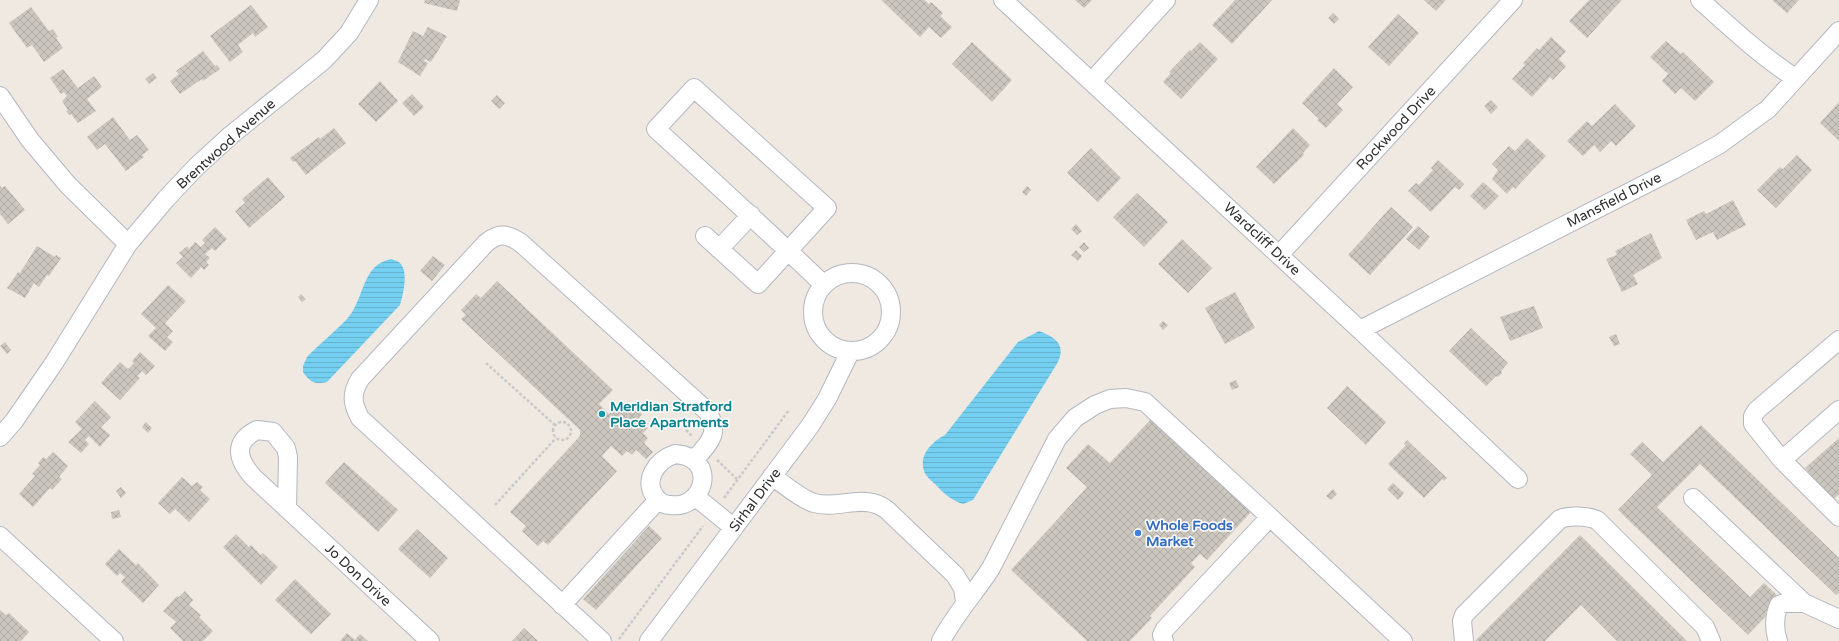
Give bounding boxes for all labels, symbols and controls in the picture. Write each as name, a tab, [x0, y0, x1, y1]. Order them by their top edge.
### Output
street label: Rockwood Drive	[1353, 82, 1439, 173]
street label: Brentwood Avenue	[173, 95, 279, 193]
street label: Mansfield Drive	[1564, 169, 1664, 231]
street label: Wardcliff Drive	[1220, 199, 1304, 279]
place label: Meridian Stratford Place Apartments	[610, 398, 732, 431]
marker: Meridian Stratford Place Apartments	[597, 409, 607, 419]
street label: Sirhal Drive	[726, 465, 785, 535]
place label: Whole Foods Market	[1146, 517, 1233, 550]
marker: Whole Foods Market	[1133, 528, 1143, 538]
street label: Jo Don Drive	[321, 540, 395, 610]

